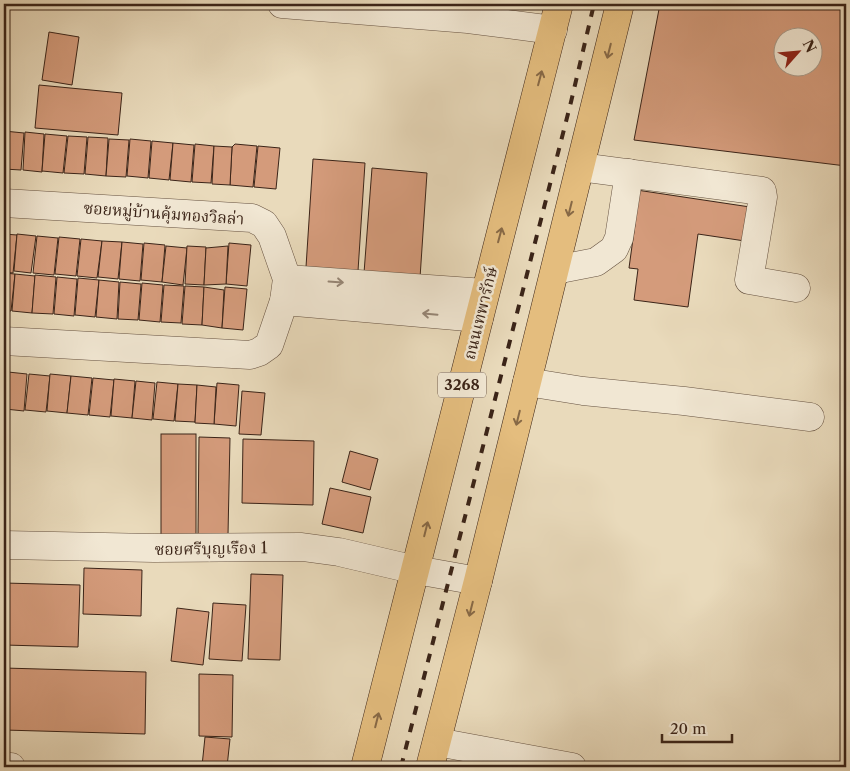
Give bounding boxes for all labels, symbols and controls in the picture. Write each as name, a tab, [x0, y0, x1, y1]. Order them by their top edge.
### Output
north arrow	[772, 28, 822, 78]
text: N	[799, 37, 820, 56]
one-way arrow	[604, 43, 613, 59]
one-way arrow	[536, 70, 546, 86]
street label: ซอยหมู่บ้านคุ้มทองวิลล่า	[83, 197, 245, 231]
one-way arrow	[565, 200, 574, 216]
one-way arrow	[495, 228, 505, 244]
street label: ถนนเทพารักษ์	[459, 265, 501, 361]
one-way arrow	[327, 278, 343, 287]
one-way arrow	[422, 309, 438, 318]
road number: 3268	[438, 372, 486, 398]
one-way arrow	[513, 409, 522, 425]
one-way arrow	[422, 521, 431, 537]
street label: ซอยศรีบุญเรือง 1	[155, 537, 268, 561]
one-way arrow	[465, 601, 475, 617]
scale bar	[662, 711, 732, 743]
one-way arrow	[373, 713, 382, 729]
text: 20 m	[670, 719, 706, 738]

